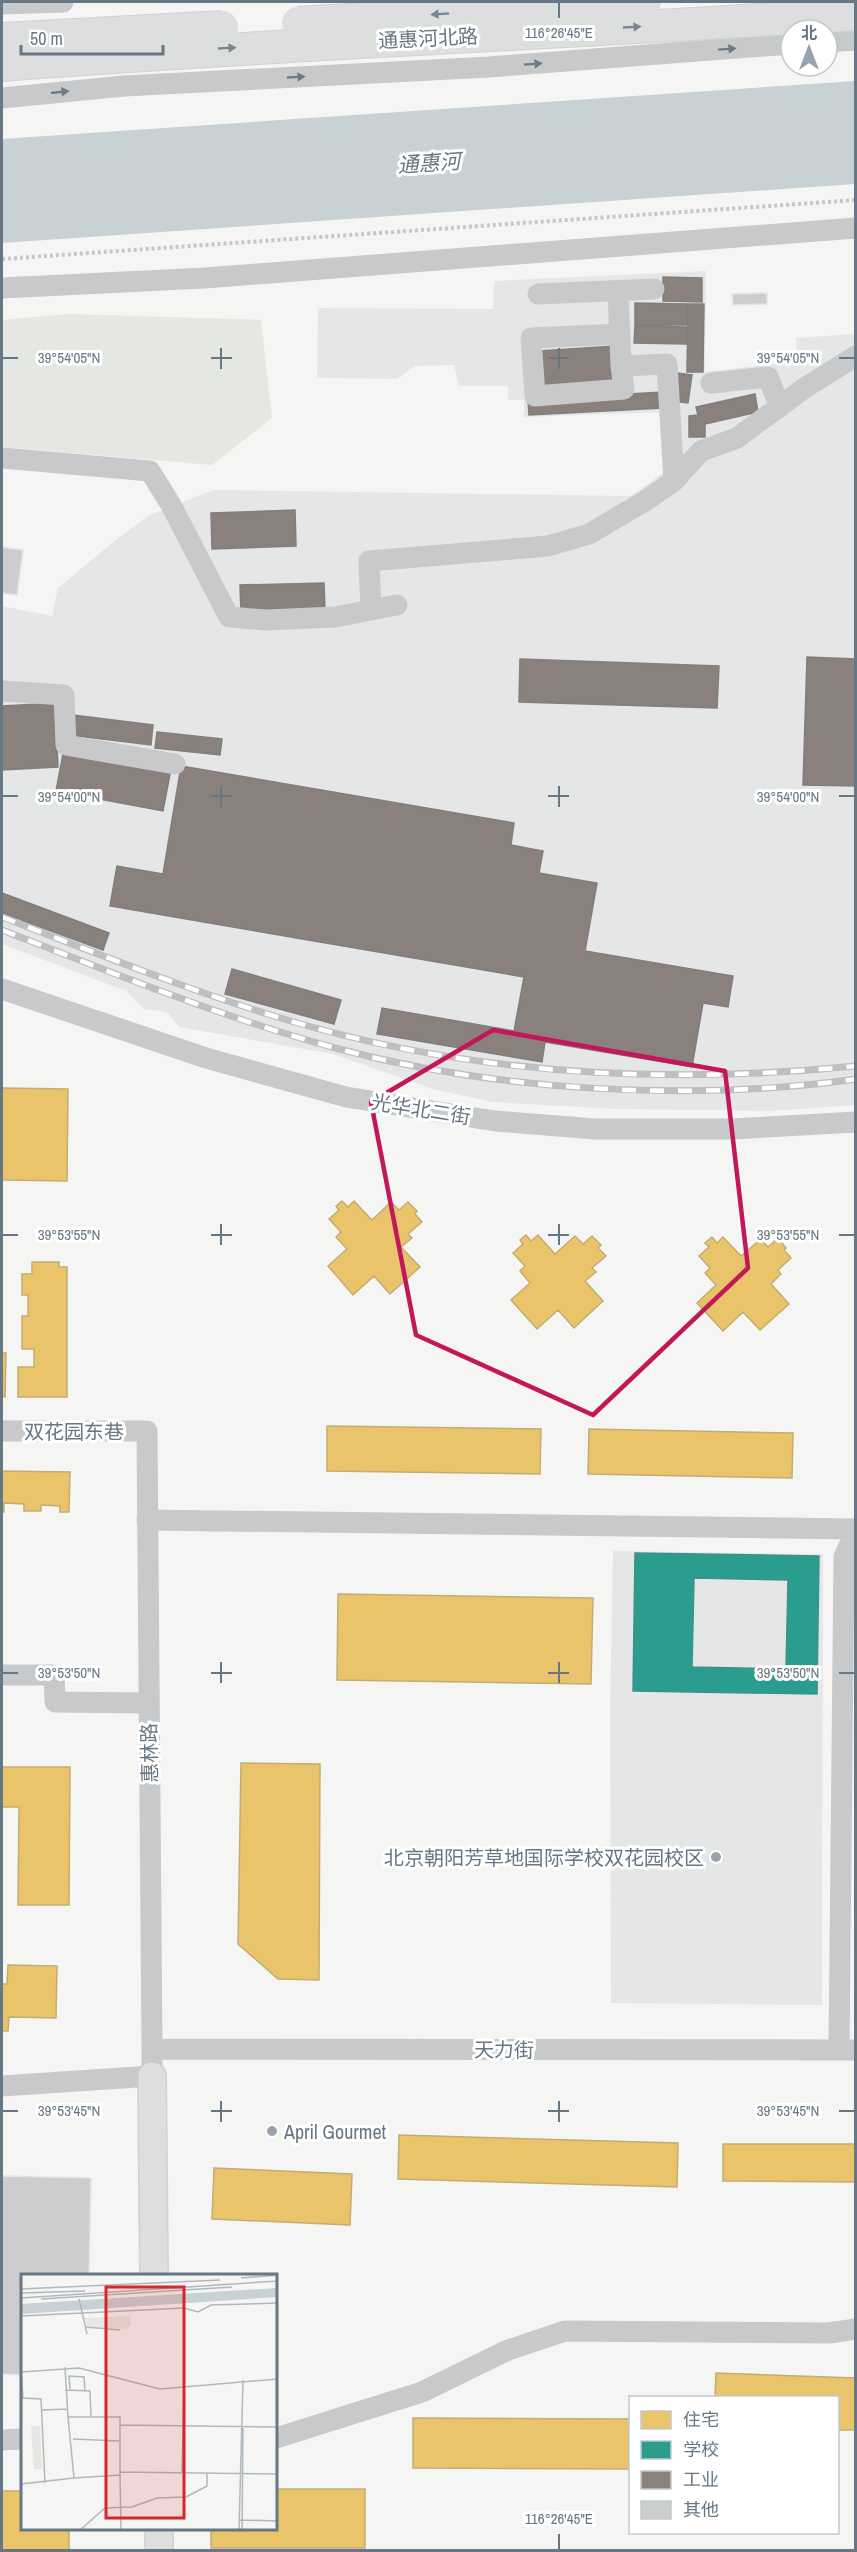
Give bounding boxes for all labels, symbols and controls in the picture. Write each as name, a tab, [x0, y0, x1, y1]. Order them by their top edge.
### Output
one-way arrow	[430, 9, 449, 19]
scale bar	[21, 18, 164, 56]
north arrow	[779, 18, 839, 78]
street label: 通惠河北路	[377, 22, 479, 54]
text: 116°26'45"E	[525, 22, 593, 43]
text: 北	[801, 22, 817, 44]
one-way arrow	[622, 23, 641, 32]
text: 50 m	[30, 26, 63, 51]
one-way arrow	[218, 44, 237, 53]
one-way arrow	[718, 44, 737, 54]
one-way arrow	[523, 59, 542, 69]
one-way arrow	[287, 73, 306, 82]
one-way arrow	[50, 87, 69, 97]
water label: 通惠河	[397, 146, 465, 180]
text: 39°54'05"N	[38, 347, 100, 368]
text: 39°54'05"N	[757, 347, 819, 368]
text: 39°54'00"N	[38, 786, 100, 807]
text: 39°54'00"N	[757, 786, 819, 807]
street label: 光华北二街	[370, 1088, 472, 1130]
text: 39°53'55"N	[38, 1224, 100, 1245]
text: 39°53'55"N	[757, 1224, 819, 1245]
street label: 双花园东巷	[24, 1418, 124, 1445]
text: 39°53'50"N	[38, 1662, 100, 1683]
text: 39°53'50"N	[757, 1662, 819, 1683]
street label: 惠林路	[135, 1723, 163, 1783]
place label: 北京朝阳芳草地国际学校双花园校区	[384, 1844, 704, 1871]
marker: 北京朝阳芳草地国际学校双花园校区	[709, 1850, 723, 1864]
street label: 天力街	[474, 2036, 534, 2063]
text: 39°53'45"N	[38, 2100, 100, 2121]
text: 39°53'45"N	[757, 2100, 819, 2121]
place label: April Gourmet	[283, 2118, 387, 2145]
marker: April Gourmet	[265, 2124, 279, 2138]
inset map	[21, 2274, 278, 2531]
legend	[629, 2396, 839, 2534]
text: 住宅	[683, 2407, 719, 2432]
text: 学校	[683, 2437, 719, 2462]
text: 工业	[683, 2467, 719, 2492]
text: 其他	[683, 2497, 719, 2522]
text: 116°26'45"E	[525, 2508, 593, 2529]

